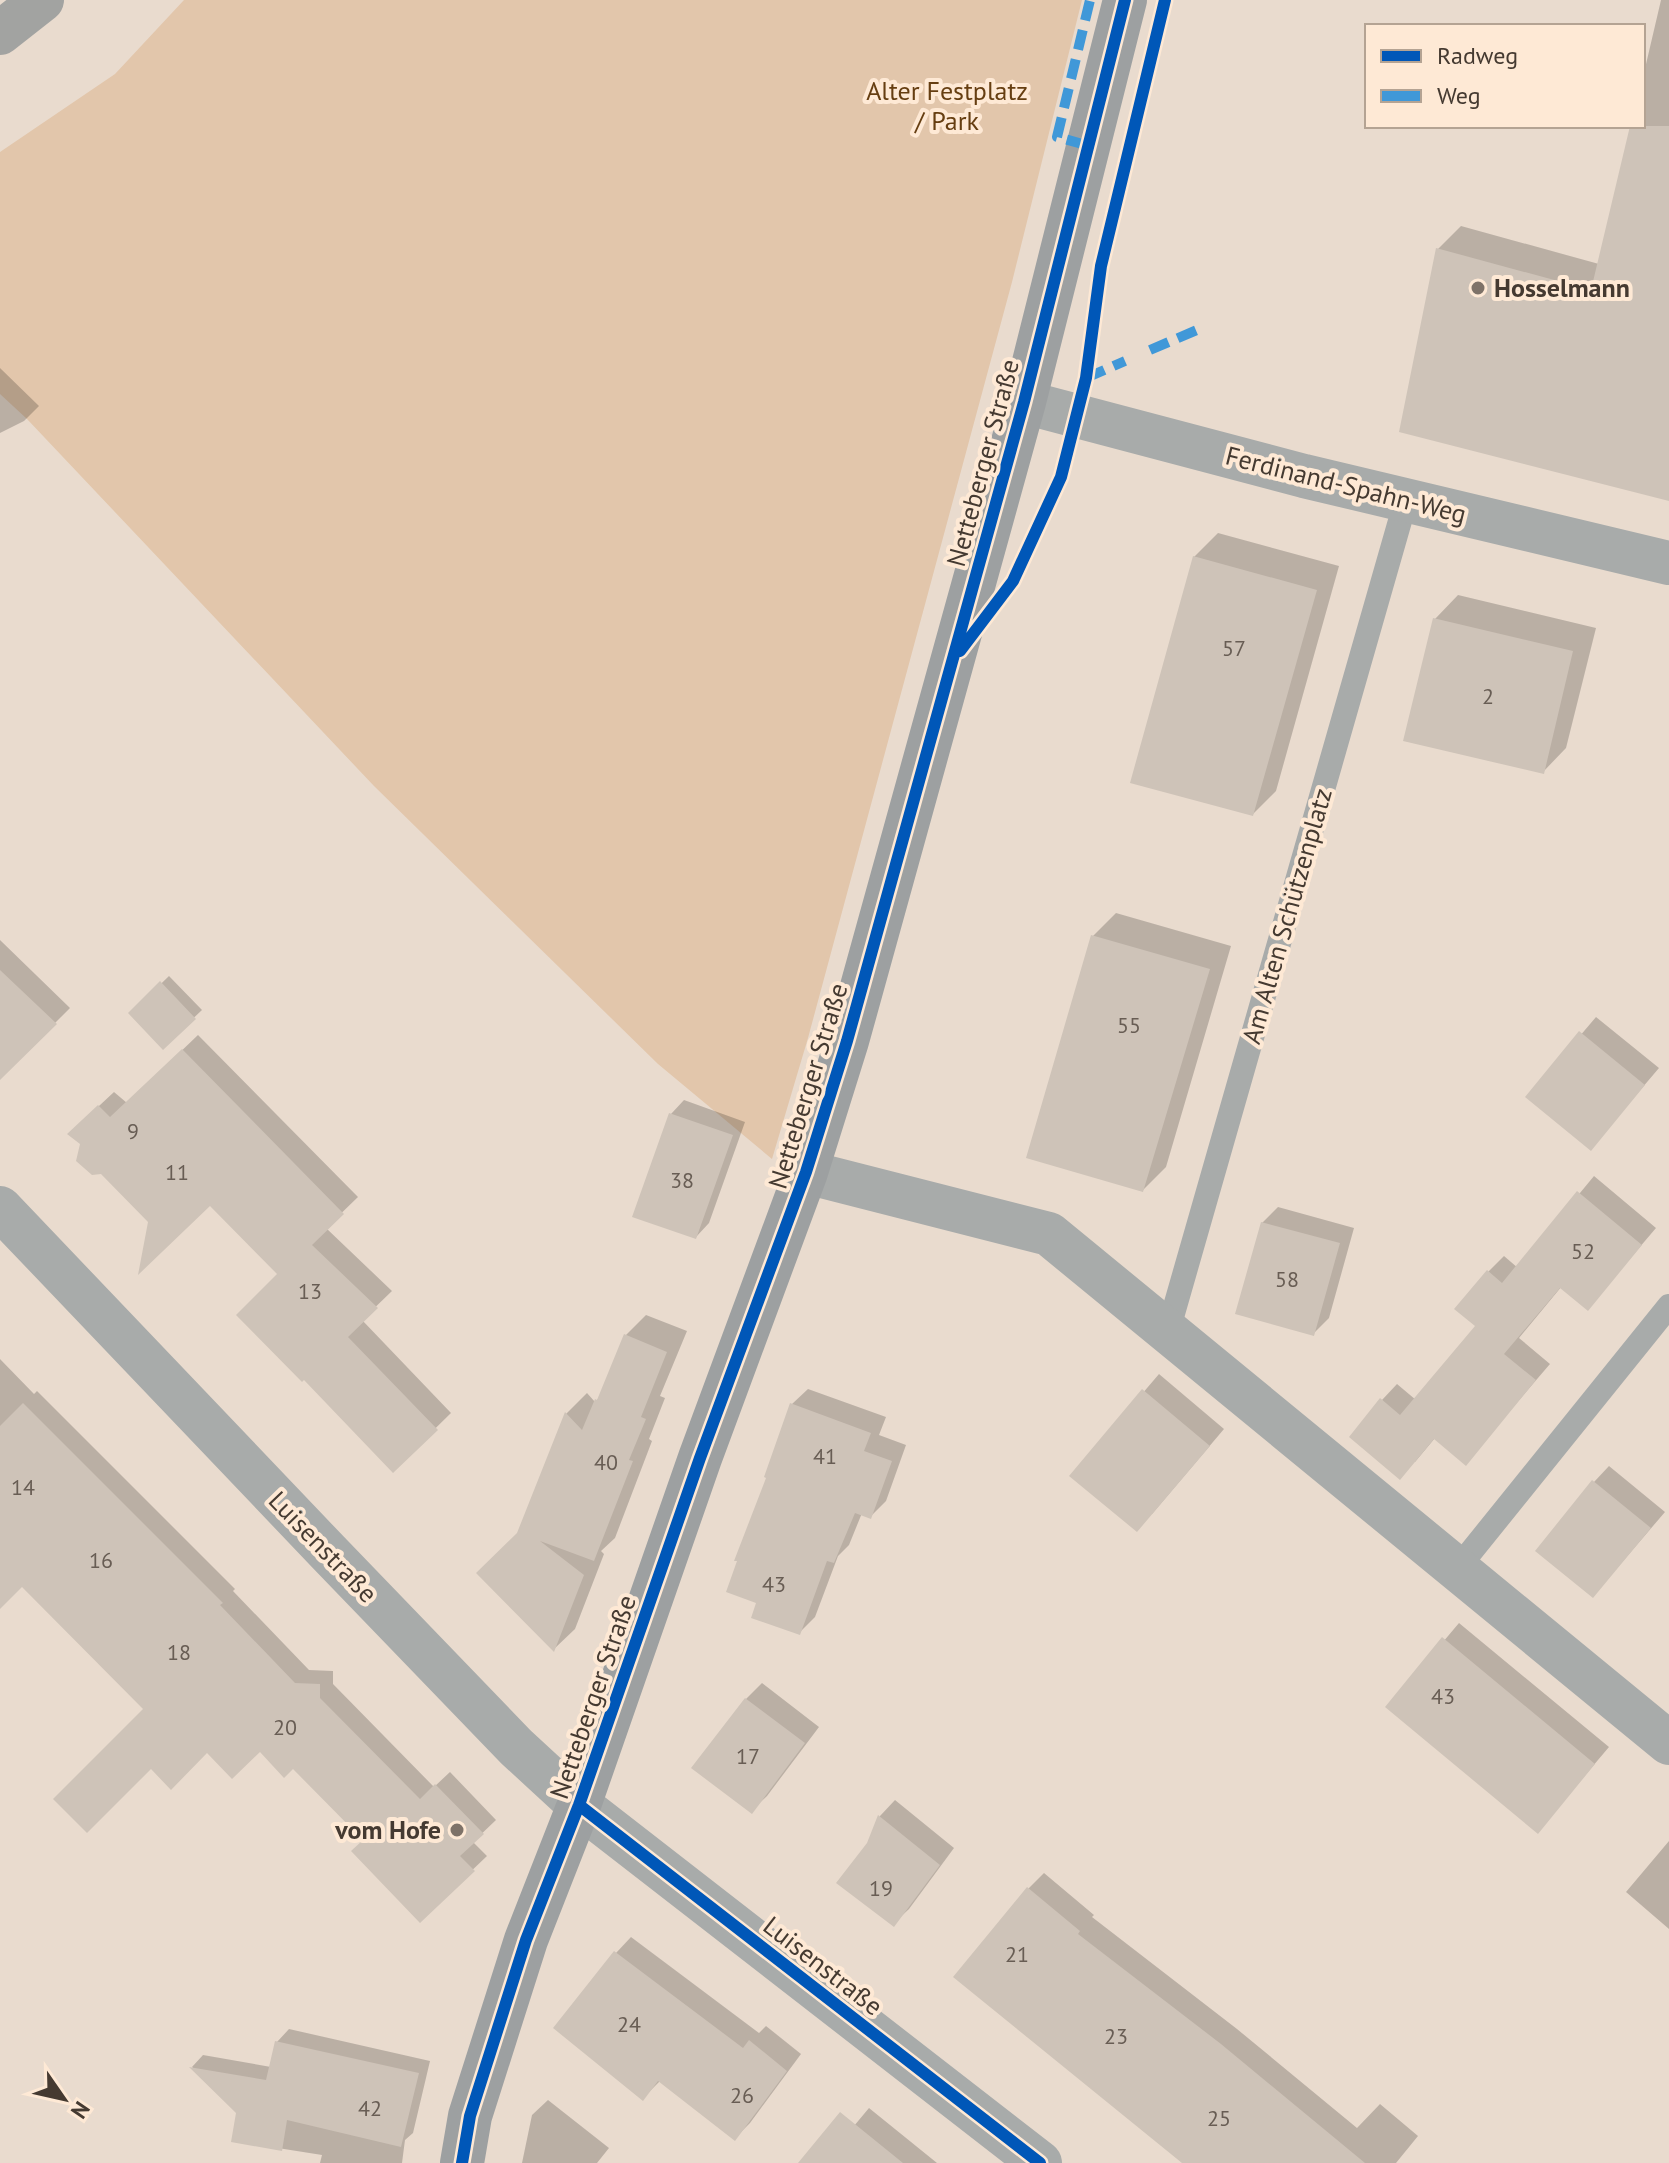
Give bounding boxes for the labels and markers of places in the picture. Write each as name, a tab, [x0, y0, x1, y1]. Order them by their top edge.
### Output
place label: Hosselmann	[1494, 271, 1630, 304]
marker: Hosselmann	[1469, 279, 1487, 297]
place label: vom Hofe	[334, 1813, 441, 1846]
marker: vom Hofe	[448, 1821, 466, 1839]

